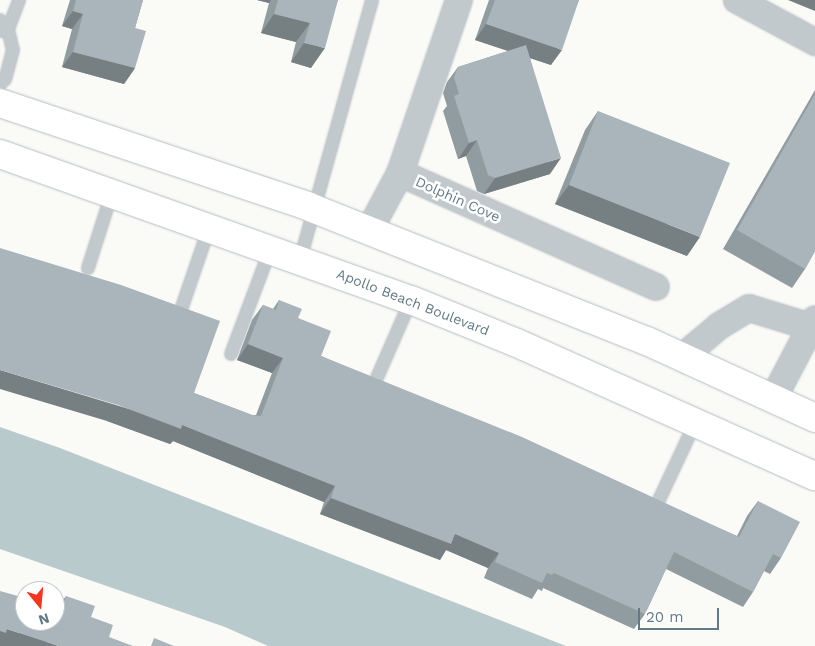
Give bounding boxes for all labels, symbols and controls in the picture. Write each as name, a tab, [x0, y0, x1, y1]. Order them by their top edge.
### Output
street label: Dolphin Cove	[413, 173, 503, 225]
street label: Apollo Beach Boulevard	[334, 265, 492, 339]
north arrow	[15, 581, 65, 631]
scale bar	[640, 598, 721, 630]
text: 20 m	[646, 608, 684, 626]
text: N	[37, 610, 51, 629]

